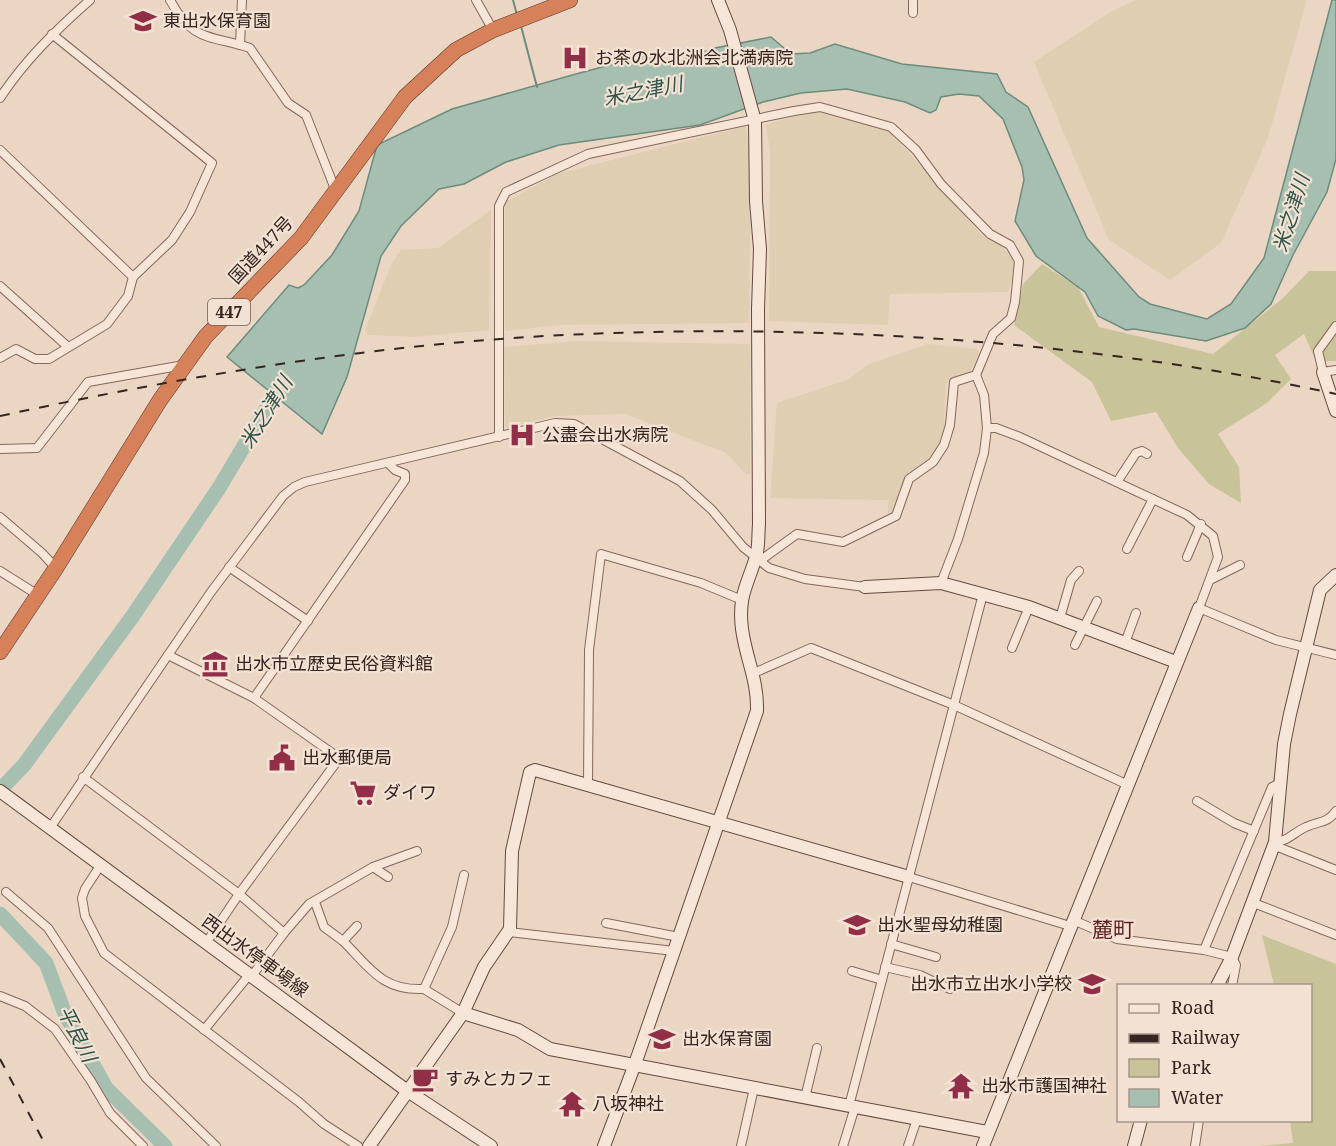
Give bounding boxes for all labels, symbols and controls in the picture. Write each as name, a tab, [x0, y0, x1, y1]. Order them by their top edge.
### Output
school or university icon: 東出水保育園	[128, 6, 158, 36]
place label: 東出水保育園	[163, 8, 271, 32]
hospital icon: お茶の水北洲会北満病院	[560, 43, 590, 73]
place label: お茶の水北洲会北満病院	[595, 45, 793, 69]
water label: 米之津川	[601, 69, 687, 111]
water label: 米之津川	[1266, 169, 1316, 255]
street label: 国道447号	[223, 210, 298, 288]
road number: 447	[208, 299, 250, 325]
water label: 米之津川	[233, 369, 299, 453]
hospital icon: 公盡会出水病院	[507, 420, 537, 450]
place label: 公盡会出水病院	[542, 422, 668, 446]
museum icon: 出水市立歴史民俗資料館	[200, 649, 230, 679]
place label: 出水市立歴史民俗資料館	[235, 651, 433, 675]
public building icon: 出水郵便局	[267, 743, 297, 773]
place label: 出水郵便局	[302, 745, 392, 769]
supermarket icon: ダイワ	[348, 778, 378, 808]
place label: ダイワ	[383, 780, 437, 804]
street label: 西出水停車場線	[198, 908, 314, 1002]
school or university icon: 出水聖母幼稚園	[842, 910, 872, 940]
place label: 出水聖母幼稚園	[877, 912, 1003, 936]
district label: 麓町	[1092, 915, 1134, 943]
school or university icon: 出水市立出水小学校	[1077, 969, 1107, 999]
place label: 出水市立出水小学校	[910, 971, 1072, 995]
legend	[1117, 984, 1312, 1122]
text: Road	[1171, 995, 1214, 1019]
water label: 平良川	[52, 1001, 104, 1068]
school or university icon: 出水保育園	[647, 1024, 677, 1054]
text: Railway	[1171, 1025, 1241, 1049]
place label: 出水保育園	[682, 1026, 772, 1050]
text: Park	[1171, 1055, 1211, 1079]
cafe icon: すみとカフェ	[410, 1064, 440, 1094]
place label: すみとカフェ	[445, 1066, 553, 1090]
temple icon: 出水市護国神社	[946, 1071, 976, 1101]
place label: 出水市護国神社	[981, 1073, 1107, 1097]
text: Water	[1171, 1085, 1224, 1109]
temple icon: 八坂神社	[557, 1089, 587, 1119]
place label: 八坂神社	[592, 1091, 664, 1115]

